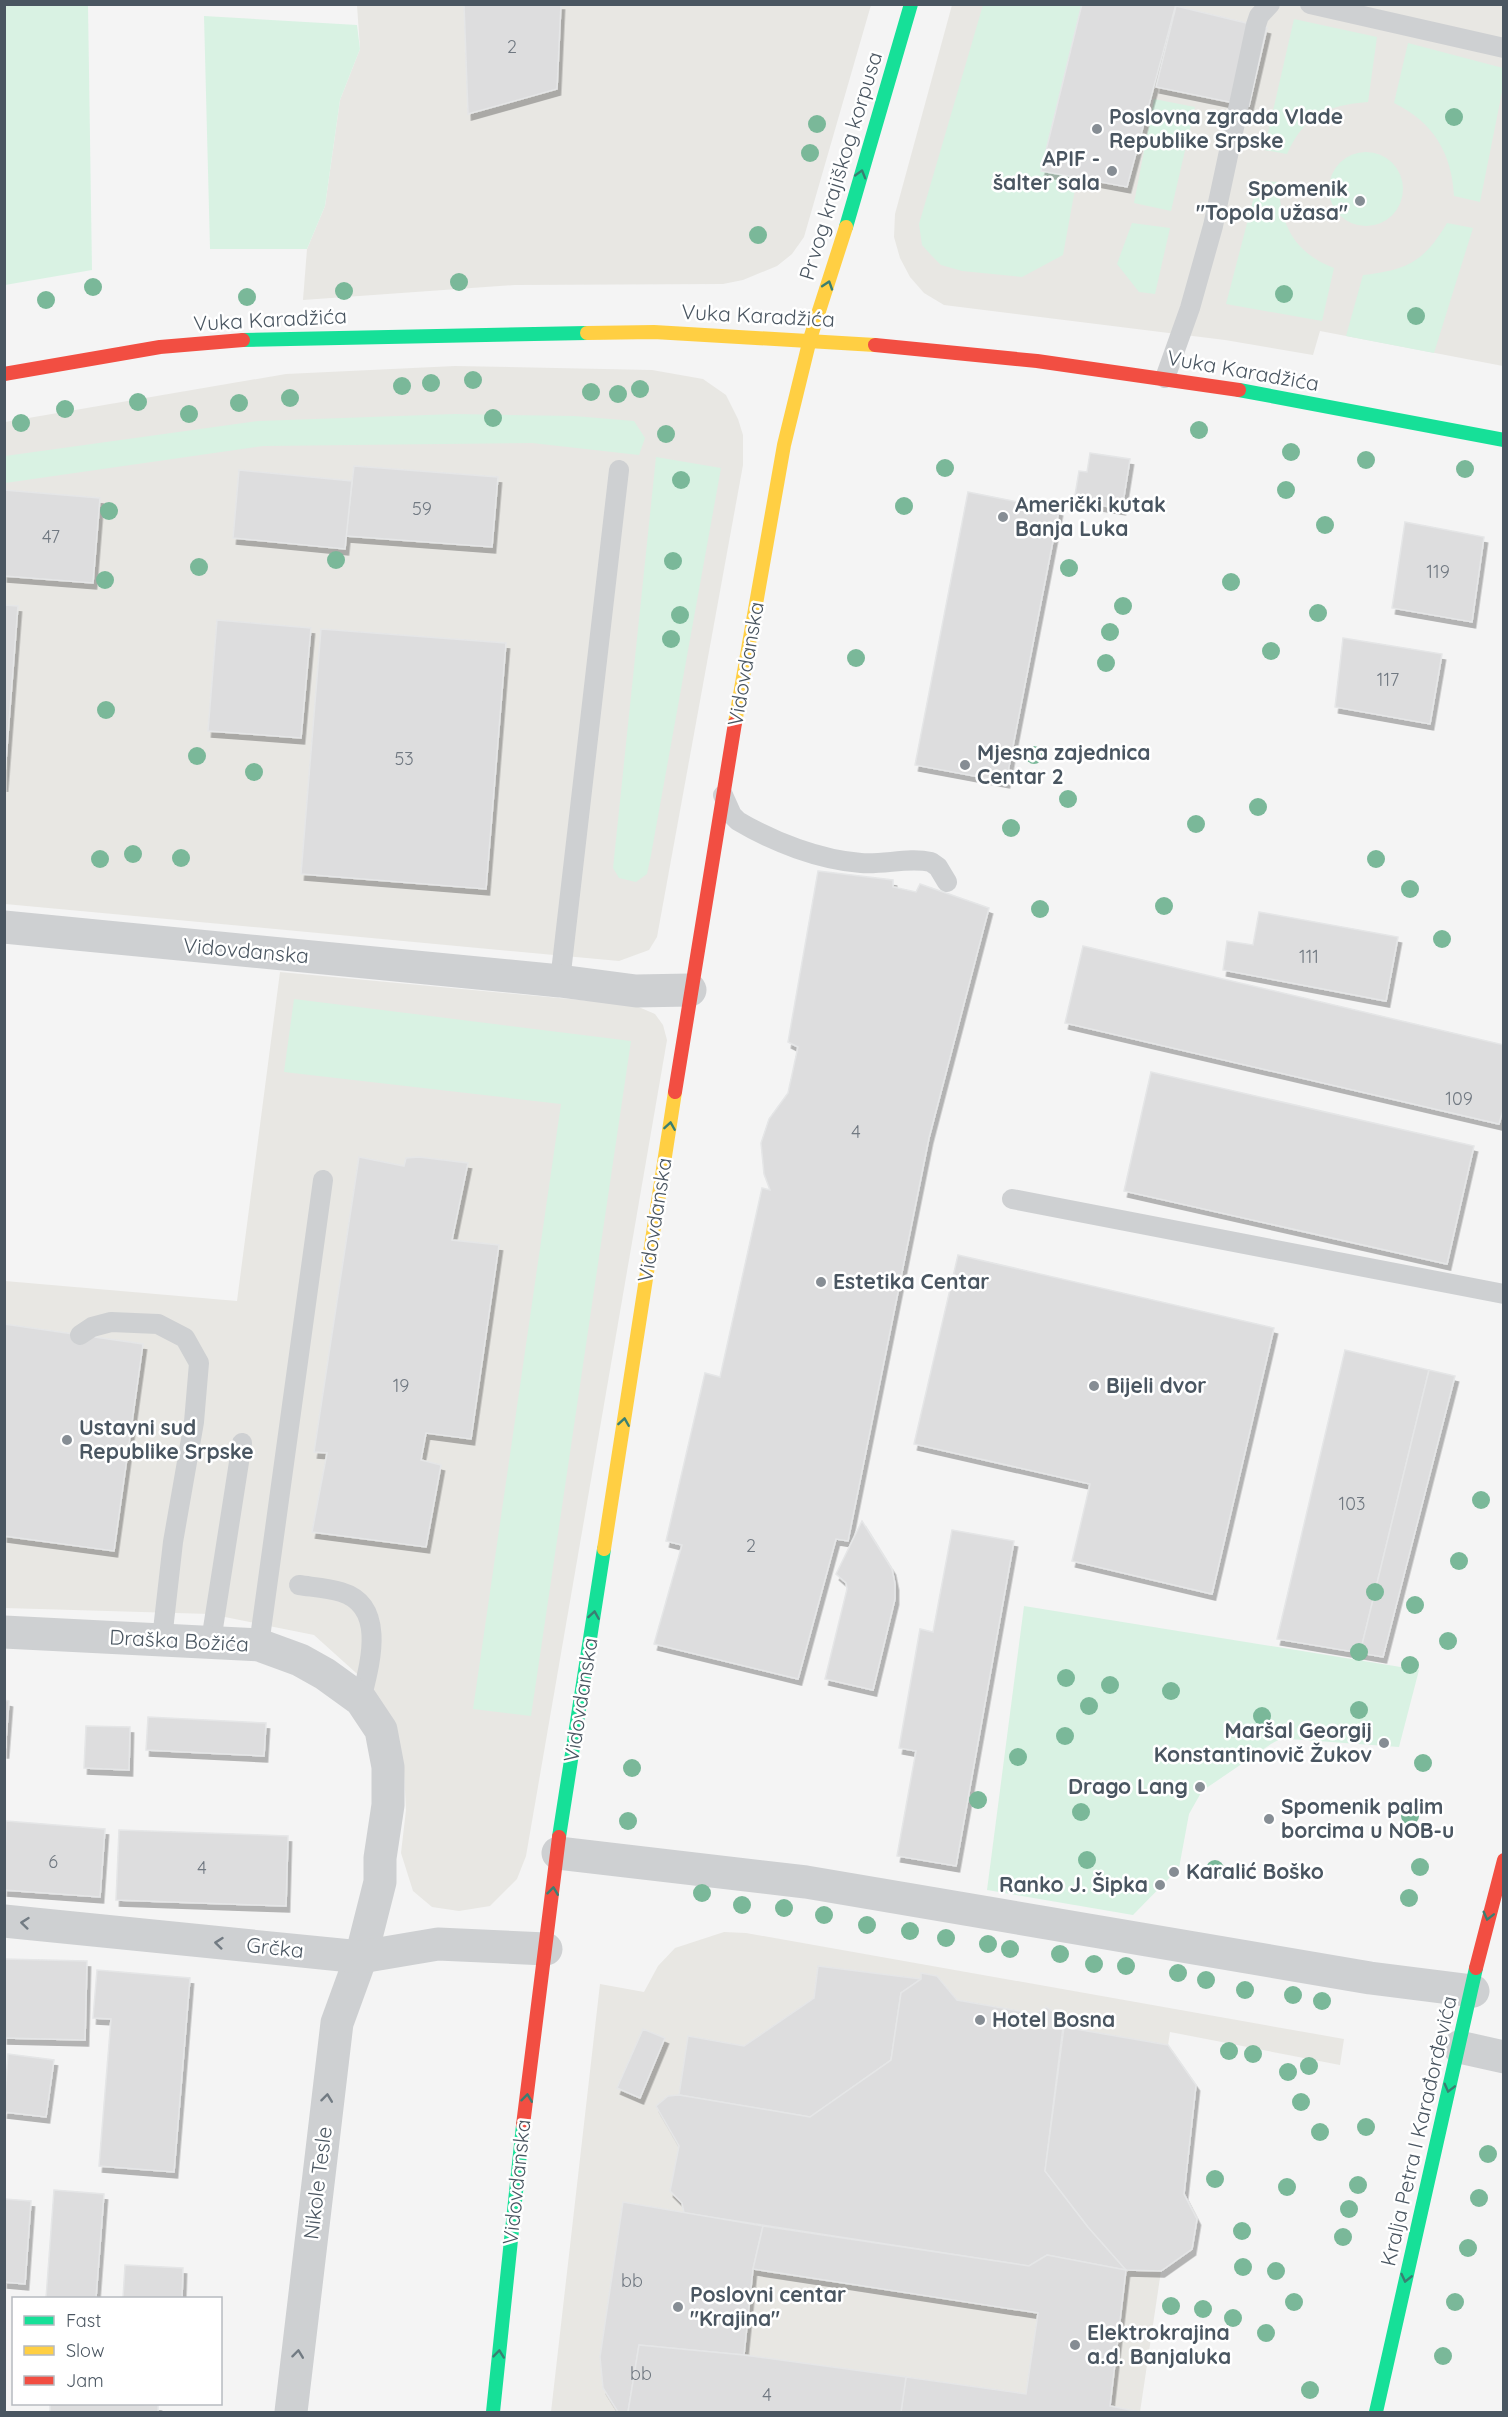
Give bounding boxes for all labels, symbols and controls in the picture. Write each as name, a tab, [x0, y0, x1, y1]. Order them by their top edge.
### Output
house number: 2	[507, 35, 517, 58]
street label: Prvog krajiškog korpusa	[793, 48, 887, 283]
place label: Poslovna zgrada Vlade Republike Srpske	[1109, 103, 1343, 153]
marker: Poslovna zgrada Vlade Republike Srpske	[1090, 122, 1104, 136]
place label: APIF - šalter sala	[993, 145, 1100, 195]
marker: APIF - šalter sala	[1105, 164, 1119, 178]
one-way arrow	[854, 169, 867, 179]
place label: Spomenik "Topola užasa"	[1196, 175, 1348, 225]
marker: Spomenik "Topola užasa"	[1353, 194, 1367, 208]
one-way arrow	[820, 280, 833, 291]
street label: Vuka Karadžića	[681, 298, 835, 332]
street label: Vuka Karadžića	[193, 302, 347, 336]
street label: Vuka Karadžića	[1165, 344, 1321, 396]
place label: Američki kutak Banja Luka	[1015, 491, 1166, 541]
house number: 59	[412, 497, 432, 520]
marker: Američki kutak Banja Luka	[996, 510, 1010, 524]
house number: 47	[42, 525, 60, 548]
house number: 119	[1426, 560, 1450, 583]
street label: Vidovdanska	[721, 599, 769, 728]
house number: 117	[1377, 668, 1399, 691]
place label: Mjesna zajednica Centar 2	[977, 739, 1150, 789]
house number: 53	[394, 747, 414, 770]
marker: Mjesna zajednica Centar 2	[958, 758, 972, 772]
street label: Vidovdanska	[182, 932, 310, 968]
house number: 111	[1299, 945, 1319, 968]
house number: 109	[1445, 1087, 1473, 1110]
house number: 4	[851, 1120, 861, 1143]
one-way arrow	[663, 1121, 675, 1130]
street label: Vidovdanska	[631, 1156, 677, 1284]
place label: Estetika Centar	[833, 1268, 989, 1294]
marker: Estetika Centar	[814, 1275, 828, 1289]
place label: Bijeli dvor	[1106, 1372, 1207, 1398]
house number: 19	[393, 1374, 409, 1397]
marker: Bijeli dvor	[1087, 1379, 1101, 1393]
place label: Ustavni sud Republike Srpske	[79, 1414, 254, 1464]
one-way arrow	[617, 1418, 629, 1427]
marker: Ustavni sud Republike Srpske	[60, 1433, 74, 1447]
house number: 103	[1339, 1492, 1365, 1515]
house number: 2	[746, 1534, 756, 1557]
one-way arrow	[587, 1610, 599, 1620]
street label: Draška Božića	[109, 1623, 249, 1657]
street label: Vidovdanska	[557, 1636, 603, 1764]
place label: Maršal Georgij Konstantinovič Žukov	[1154, 1717, 1372, 1767]
marker: Maršal Georgij Konstantinovič Žukov	[1377, 1736, 1391, 1750]
place label: Drago Lang	[1068, 1773, 1188, 1799]
marker: Drago Lang	[1193, 1780, 1207, 1794]
place label: Spomenik palim borcima u NOB-u	[1281, 1793, 1454, 1843]
marker: Spomenik palim borcima u NOB-u	[1262, 1812, 1276, 1826]
house number: 6	[48, 1850, 58, 1873]
house number: 4	[197, 1856, 207, 1879]
place label: Karalić Boško	[1186, 1858, 1324, 1884]
marker: Karalić Boško	[1167, 1865, 1181, 1879]
place label: Ranko J. Šipka	[999, 1871, 1148, 1897]
marker: Ranko J. Šipka	[1153, 1878, 1167, 1892]
one-way arrow	[546, 1886, 559, 1895]
one-way arrow	[1482, 1911, 1495, 1921]
one-way arrow	[20, 1917, 29, 1930]
street label: Grčka	[245, 1931, 305, 1963]
one-way arrow	[214, 1937, 223, 1950]
street label: Kralja Petra I Karađorđevića	[1374, 1993, 1462, 2268]
place label: Hotel Bosna	[992, 2006, 1115, 2032]
marker: Hotel Bosna	[973, 2013, 987, 2027]
one-way arrow	[1444, 2083, 1457, 2093]
one-way arrow	[520, 2093, 533, 2102]
one-way arrow	[321, 2094, 333, 2103]
street label: Vidovdanska	[496, 2118, 536, 2246]
street label: Nikole Tesle	[297, 2125, 337, 2241]
house number: bb	[621, 2269, 643, 2292]
one-way arrow	[1400, 2273, 1413, 2283]
place label: Poslovni centar "Krajina"	[690, 2281, 846, 2331]
legend	[12, 2297, 222, 2405]
marker: Poslovni centar "Krajina"	[671, 2300, 685, 2314]
text: Fast	[66, 2309, 101, 2332]
place label: Elektrokrajina a.d. Banjaluka	[1087, 2319, 1231, 2369]
marker: Elektrokrajina a.d. Banjaluka	[1068, 2338, 1082, 2352]
text: Slow	[66, 2339, 104, 2362]
one-way arrow	[291, 2350, 304, 2359]
one-way arrow	[492, 2350, 505, 2359]
house number: bb	[630, 2362, 652, 2385]
text: Jam	[66, 2369, 104, 2392]
house number: 4	[762, 2383, 772, 2406]

